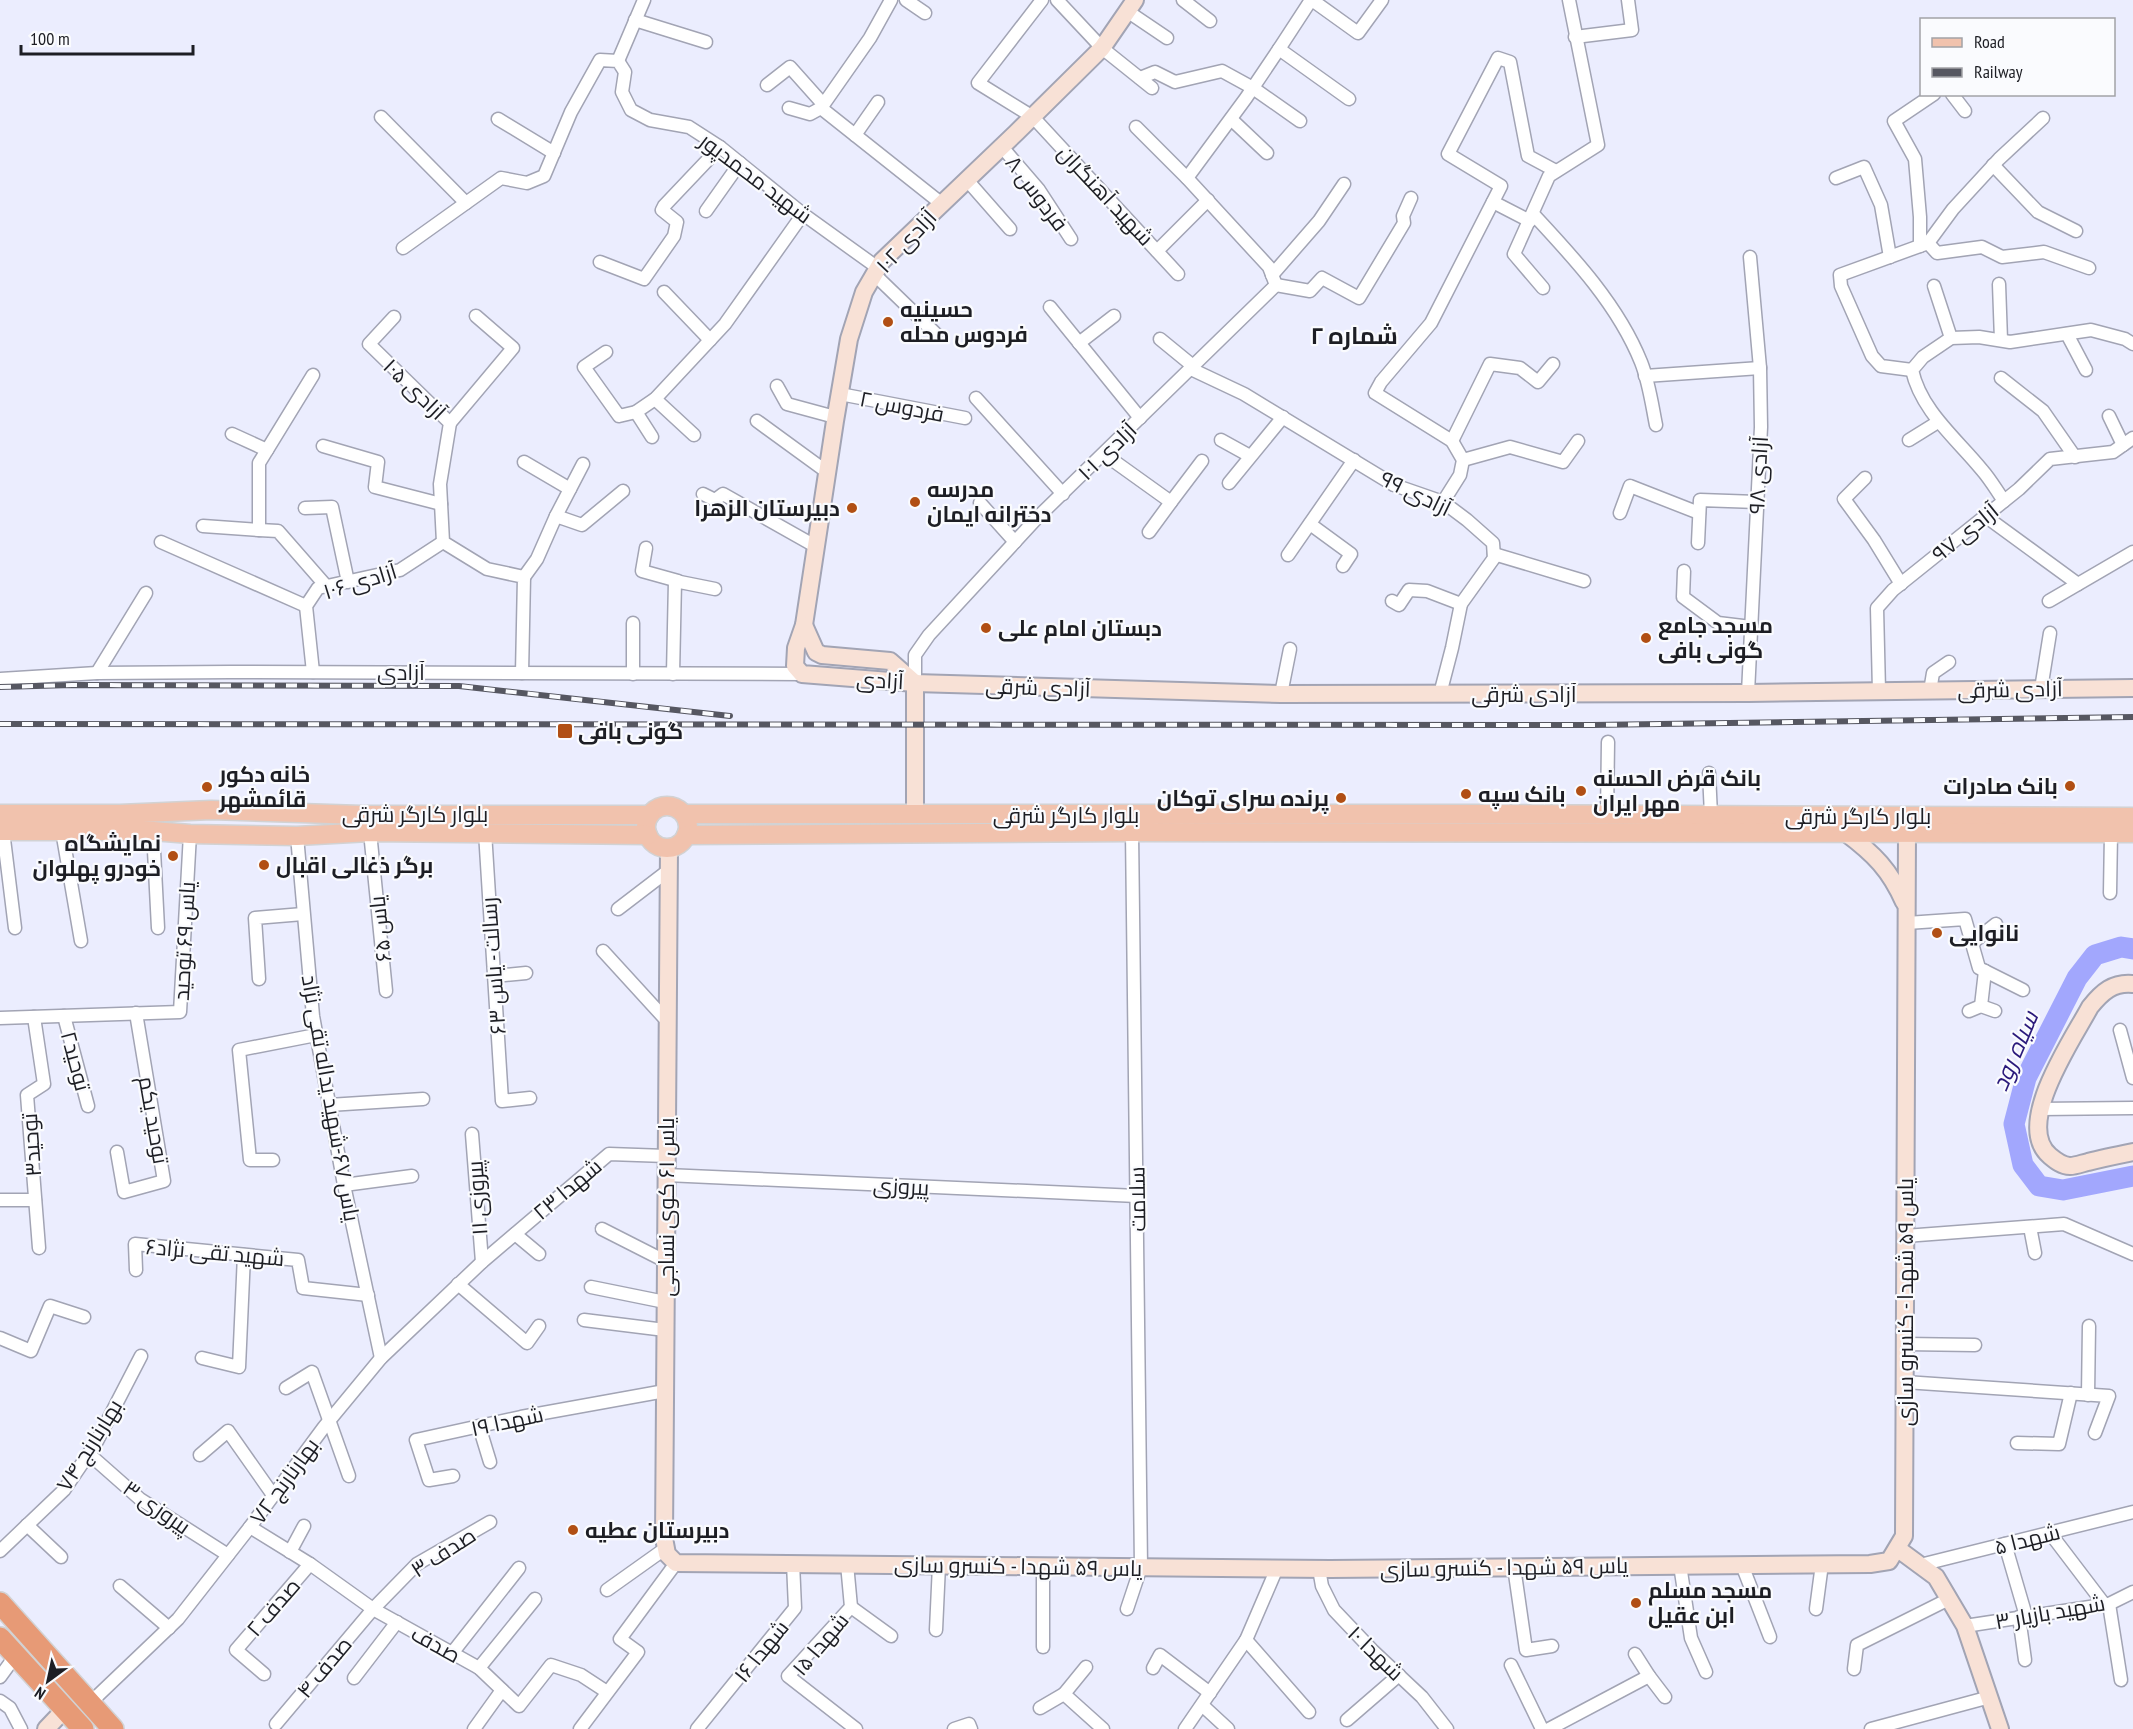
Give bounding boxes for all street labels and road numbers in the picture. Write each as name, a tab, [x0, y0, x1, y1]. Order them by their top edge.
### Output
street label: شهید محمدپور	[692, 125, 818, 230]
street label: شهید آهنگران	[1052, 139, 1160, 251]
street label: فردوس ۸	[999, 150, 1075, 236]
street label: آزادی ۱۰۲	[870, 203, 942, 279]
street label: آزادی ۱۰۵	[378, 352, 452, 426]
street label: فردوس ۲	[857, 384, 947, 428]
street label: آزادی ۱۰۱	[1071, 416, 1143, 486]
street label: آزادی ۹۸	[1742, 435, 1774, 515]
street label: آزادی ٩٩	[1376, 464, 1456, 522]
street label: آزادی ۹۷	[1926, 497, 2004, 567]
street label: آزادی ۱۰۶	[320, 557, 400, 605]
street label: آزادی	[377, 658, 425, 686]
street label: آزادی	[855, 665, 905, 695]
street label: آزادی شرقی	[985, 671, 1091, 703]
street label: آزادی شرقی	[1957, 674, 2063, 704]
street label: آزادی شرقی	[1471, 680, 1577, 708]
street label: بلوار کارگر شرقی	[342, 800, 488, 828]
street label: بلوار کارگر شرقی	[993, 801, 1139, 829]
street label: بلوار کارگر شرقی	[1785, 802, 1931, 830]
street label: یاس ۶۹ توحید	[167, 881, 201, 1001]
street label: یاس ۶۵	[363, 894, 397, 963]
street label: رسالت - یاس ۶۳	[474, 896, 512, 1036]
street label: یاس ۶۷-شهید یداله تقی نژاد	[296, 972, 367, 1224]
street label: توحید۲	[55, 1028, 97, 1094]
street label: توحید یکم	[131, 1074, 175, 1166]
street label: توحید۳	[15, 1112, 47, 1178]
street label: یاس ۶۱ کوی نساجی	[652, 1117, 680, 1297]
street label: شهدا ۲۳	[527, 1152, 607, 1226]
street label: پیروزی ۱۱	[460, 1160, 495, 1236]
street label: سلامت	[1122, 1166, 1152, 1232]
street label: پیروزی	[872, 1171, 930, 1202]
street label: یاس ۵۹ شهدا - کنسرو سازی	[1891, 1178, 1919, 1426]
street label: شهید تقی نژاد۶	[144, 1232, 286, 1272]
street label: بهارنارنج ۷۴	[50, 1394, 129, 1497]
street label: شهدا ۱۹	[468, 1400, 546, 1442]
street label: بهارنارنج ۷۲	[243, 1432, 326, 1530]
street label: پیروزی ۳	[117, 1474, 196, 1541]
street label: شهدا ۵	[1991, 1517, 2063, 1561]
street label: صدف ۳	[405, 1521, 481, 1583]
street label: یاس ۵۹ شهدا - کنسرو سازی	[894, 1550, 1143, 1582]
street label: یاس ۵۹ شهدا - کنسرو سازی	[1380, 1551, 1629, 1583]
street label: صدف ۲	[240, 1572, 306, 1642]
street label: شهید بازیار ۳	[1993, 1589, 2107, 1635]
street label: شهدا ۱۵	[786, 1607, 854, 1681]
street label: شهدا ۱۶	[727, 1614, 795, 1688]
street label: صدف	[406, 1619, 466, 1669]
street label: شهدا ۱۰	[1342, 1620, 1410, 1686]
street label: صدف ۴	[290, 1630, 358, 1704]

